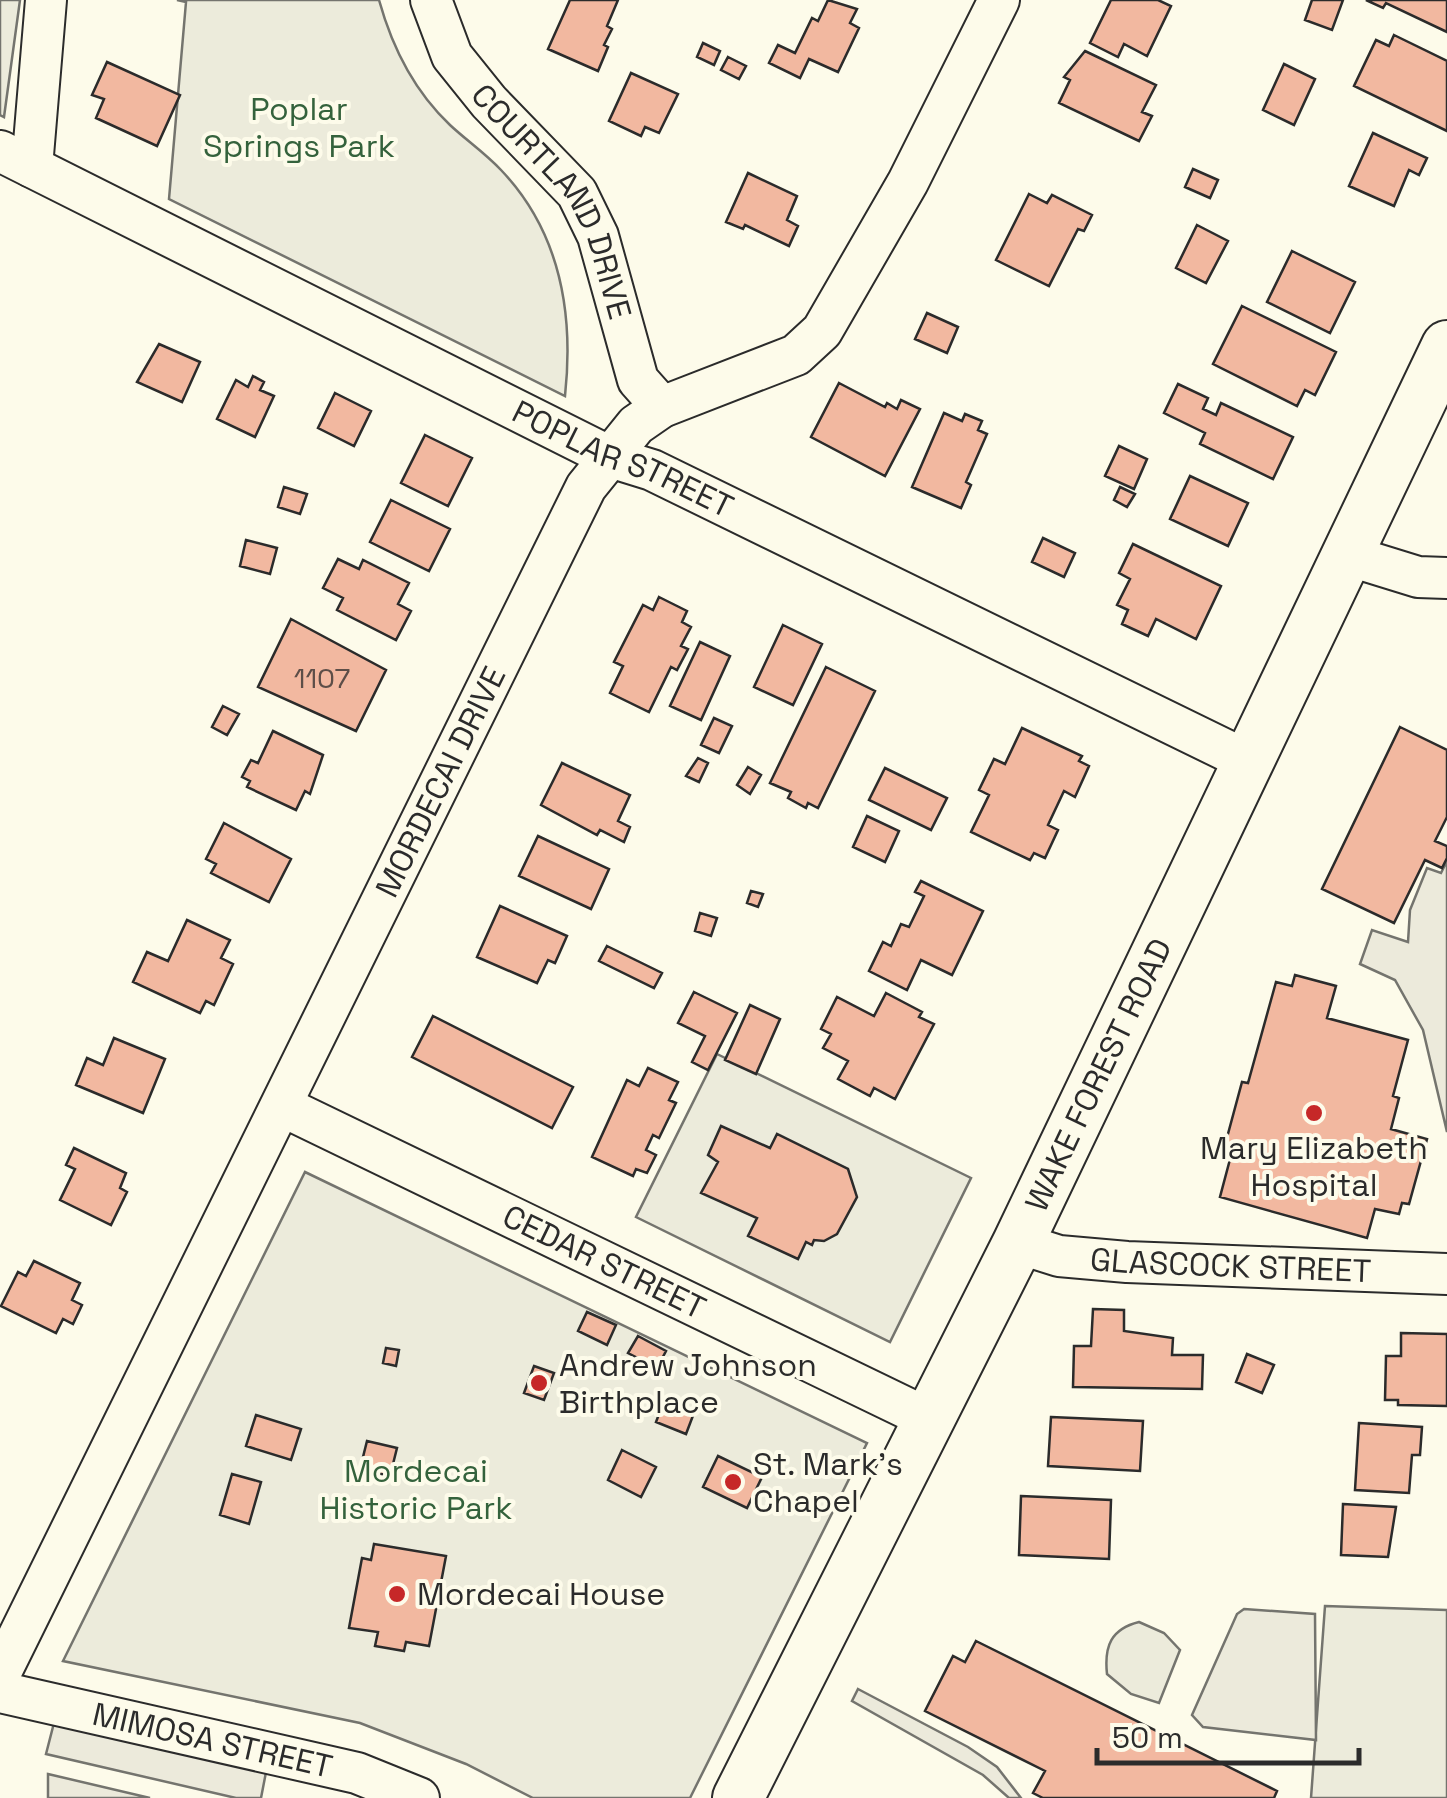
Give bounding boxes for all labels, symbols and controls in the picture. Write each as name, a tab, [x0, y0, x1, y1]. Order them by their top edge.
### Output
street label: COURTLAND DRIVE	[462, 76, 640, 324]
park label: Poplar Springs Park	[203, 89, 395, 166]
street label: POPLAR STREET	[506, 391, 740, 527]
house number: 1107	[294, 660, 350, 696]
street label: MORDECAI DRIVE	[367, 660, 514, 904]
street label: WAKE FOREST ROAD	[1016, 932, 1181, 1218]
marker: Mary Elizabeth Hospital	[1303, 1102, 1325, 1124]
place label: Mary Elizabeth Hospital	[1200, 1128, 1428, 1205]
street label: CEDAR STREET	[496, 1196, 712, 1328]
street label: GLASCOCK STREET	[1089, 1239, 1372, 1291]
place label: Andrew Johnson Birthplace	[559, 1345, 817, 1422]
marker: Andrew Johnson Birthplace	[528, 1372, 550, 1394]
place label: St. Mark's Chapel	[753, 1444, 903, 1521]
park label: Mordecai Historic Park	[319, 1451, 513, 1528]
marker: St. Mark's Chapel	[722, 1471, 744, 1493]
place label: Mordecai House	[417, 1574, 665, 1614]
marker: Mordecai House	[386, 1583, 408, 1605]
street label: MIMOSA STREET	[89, 1694, 336, 1787]
scale bar	[1097, 1703, 1360, 1765]
text: 50 m	[1112, 1718, 1183, 1757]

